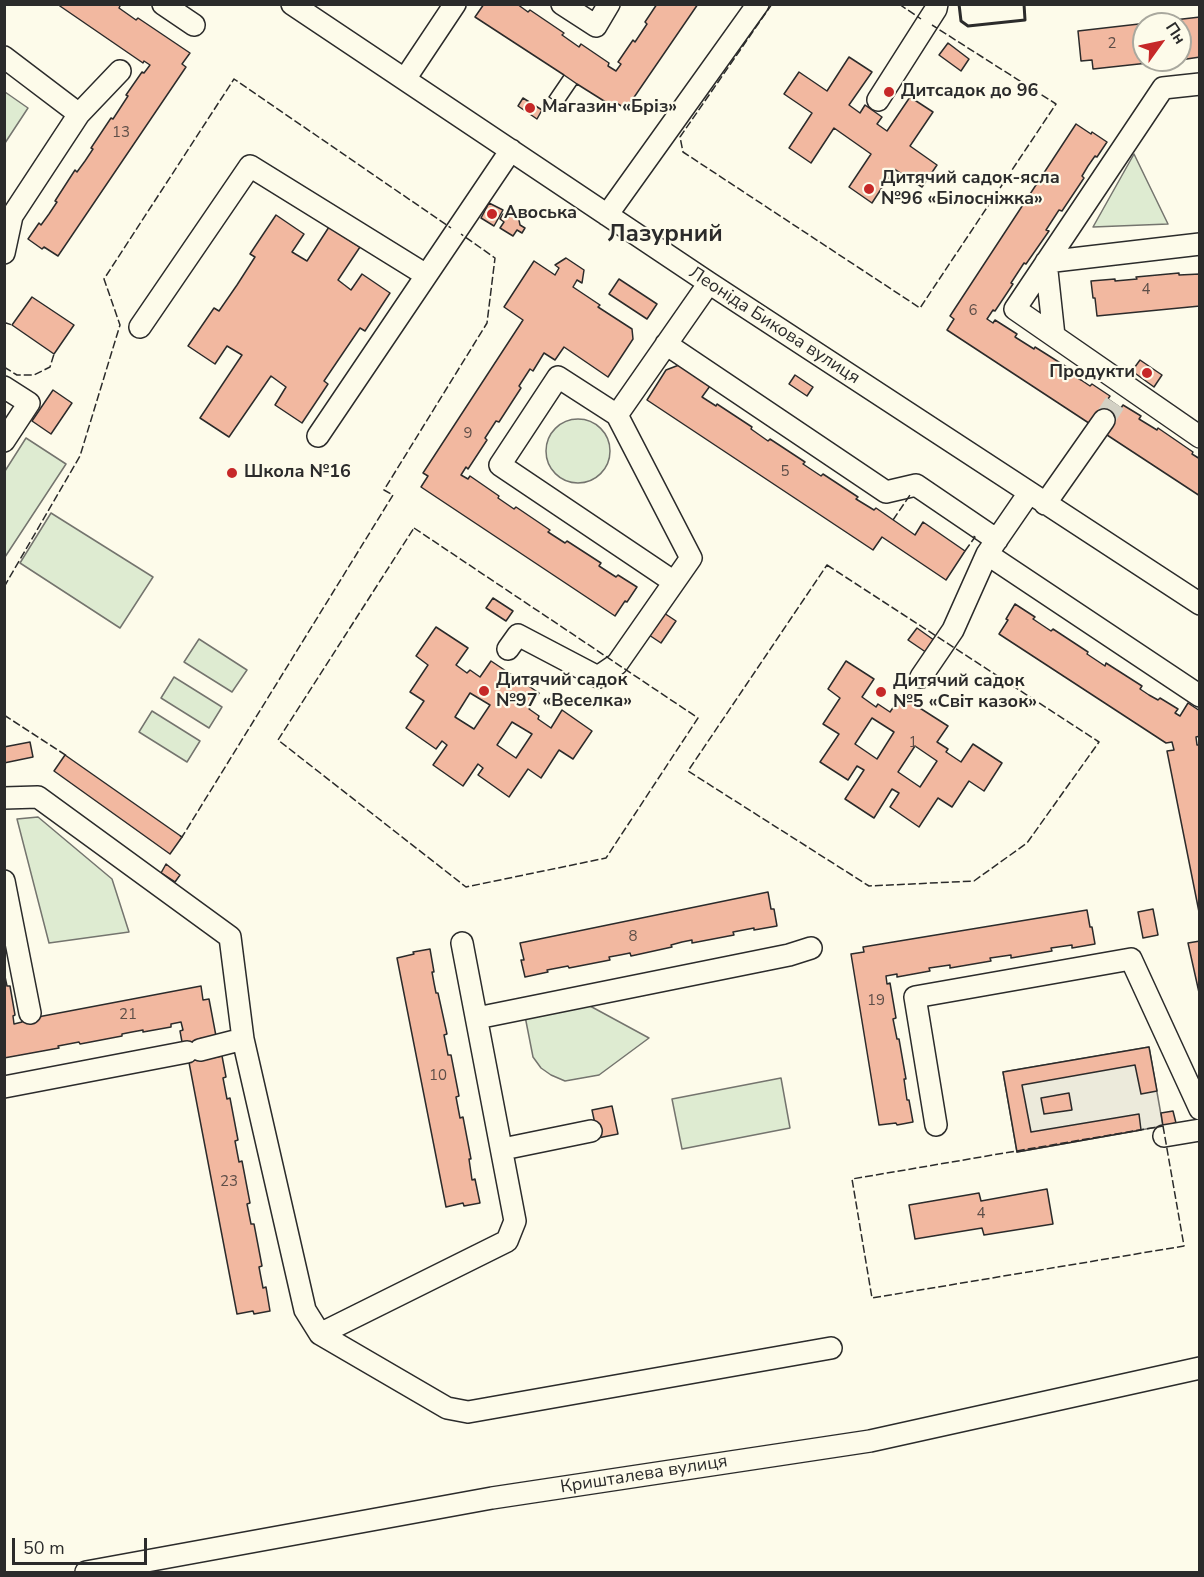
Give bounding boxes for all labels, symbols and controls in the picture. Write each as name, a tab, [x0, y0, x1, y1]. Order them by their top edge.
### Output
north arrow	[1132, 12, 1192, 72]
text: Пн	[1160, 18, 1191, 49]
house number: 2	[1108, 35, 1116, 53]
place label: Дитсадок до 96	[901, 81, 1038, 103]
marker: Дитсадок до 96	[882, 85, 896, 99]
place label: Магазин «Бріз»	[542, 97, 677, 119]
marker: Магазин «Бріз»	[523, 101, 537, 115]
house number: 13	[112, 124, 130, 142]
place label: Дитячий садок-ясла №96 «Білосніжка»	[881, 168, 1060, 210]
marker: Дитячий садок-ясла №96 «Білосніжка»	[862, 182, 876, 196]
place label: Авоська	[504, 203, 577, 225]
marker: Авоська	[485, 207, 499, 221]
district label: Лазурний	[607, 221, 723, 249]
street label: Леоніда Бикова вулиця	[684, 263, 864, 389]
house number: 4	[1142, 281, 1150, 299]
house number: 6	[969, 302, 977, 320]
place label: Продукти	[1049, 362, 1135, 384]
marker: Продукти	[1140, 366, 1154, 380]
house number: 9	[464, 425, 472, 443]
place label: Школа №16	[244, 462, 351, 484]
house number: 5	[781, 463, 789, 481]
marker: Школа №16	[225, 466, 239, 480]
place label: Дитячий садок №97 «Веселка»	[496, 670, 632, 712]
place label: Дитячий садок №5 «Світ казок»	[893, 671, 1037, 714]
marker: Дитячий садок №97 «Веселка»	[477, 684, 491, 698]
marker: Дитячий садок №5 «Світ казок»	[874, 685, 888, 699]
house number: 1	[909, 734, 917, 752]
house number: 8	[629, 928, 637, 946]
house number: 19	[867, 992, 885, 1010]
house number: 21	[119, 1006, 137, 1024]
house number: 10	[429, 1067, 447, 1085]
house number: 23	[220, 1173, 238, 1191]
house number: 4	[977, 1205, 985, 1223]
street label: Кришталева вулиця	[559, 1451, 729, 1499]
scale bar	[15, 1526, 150, 1564]
text: 50 m	[23, 1536, 65, 1560]

